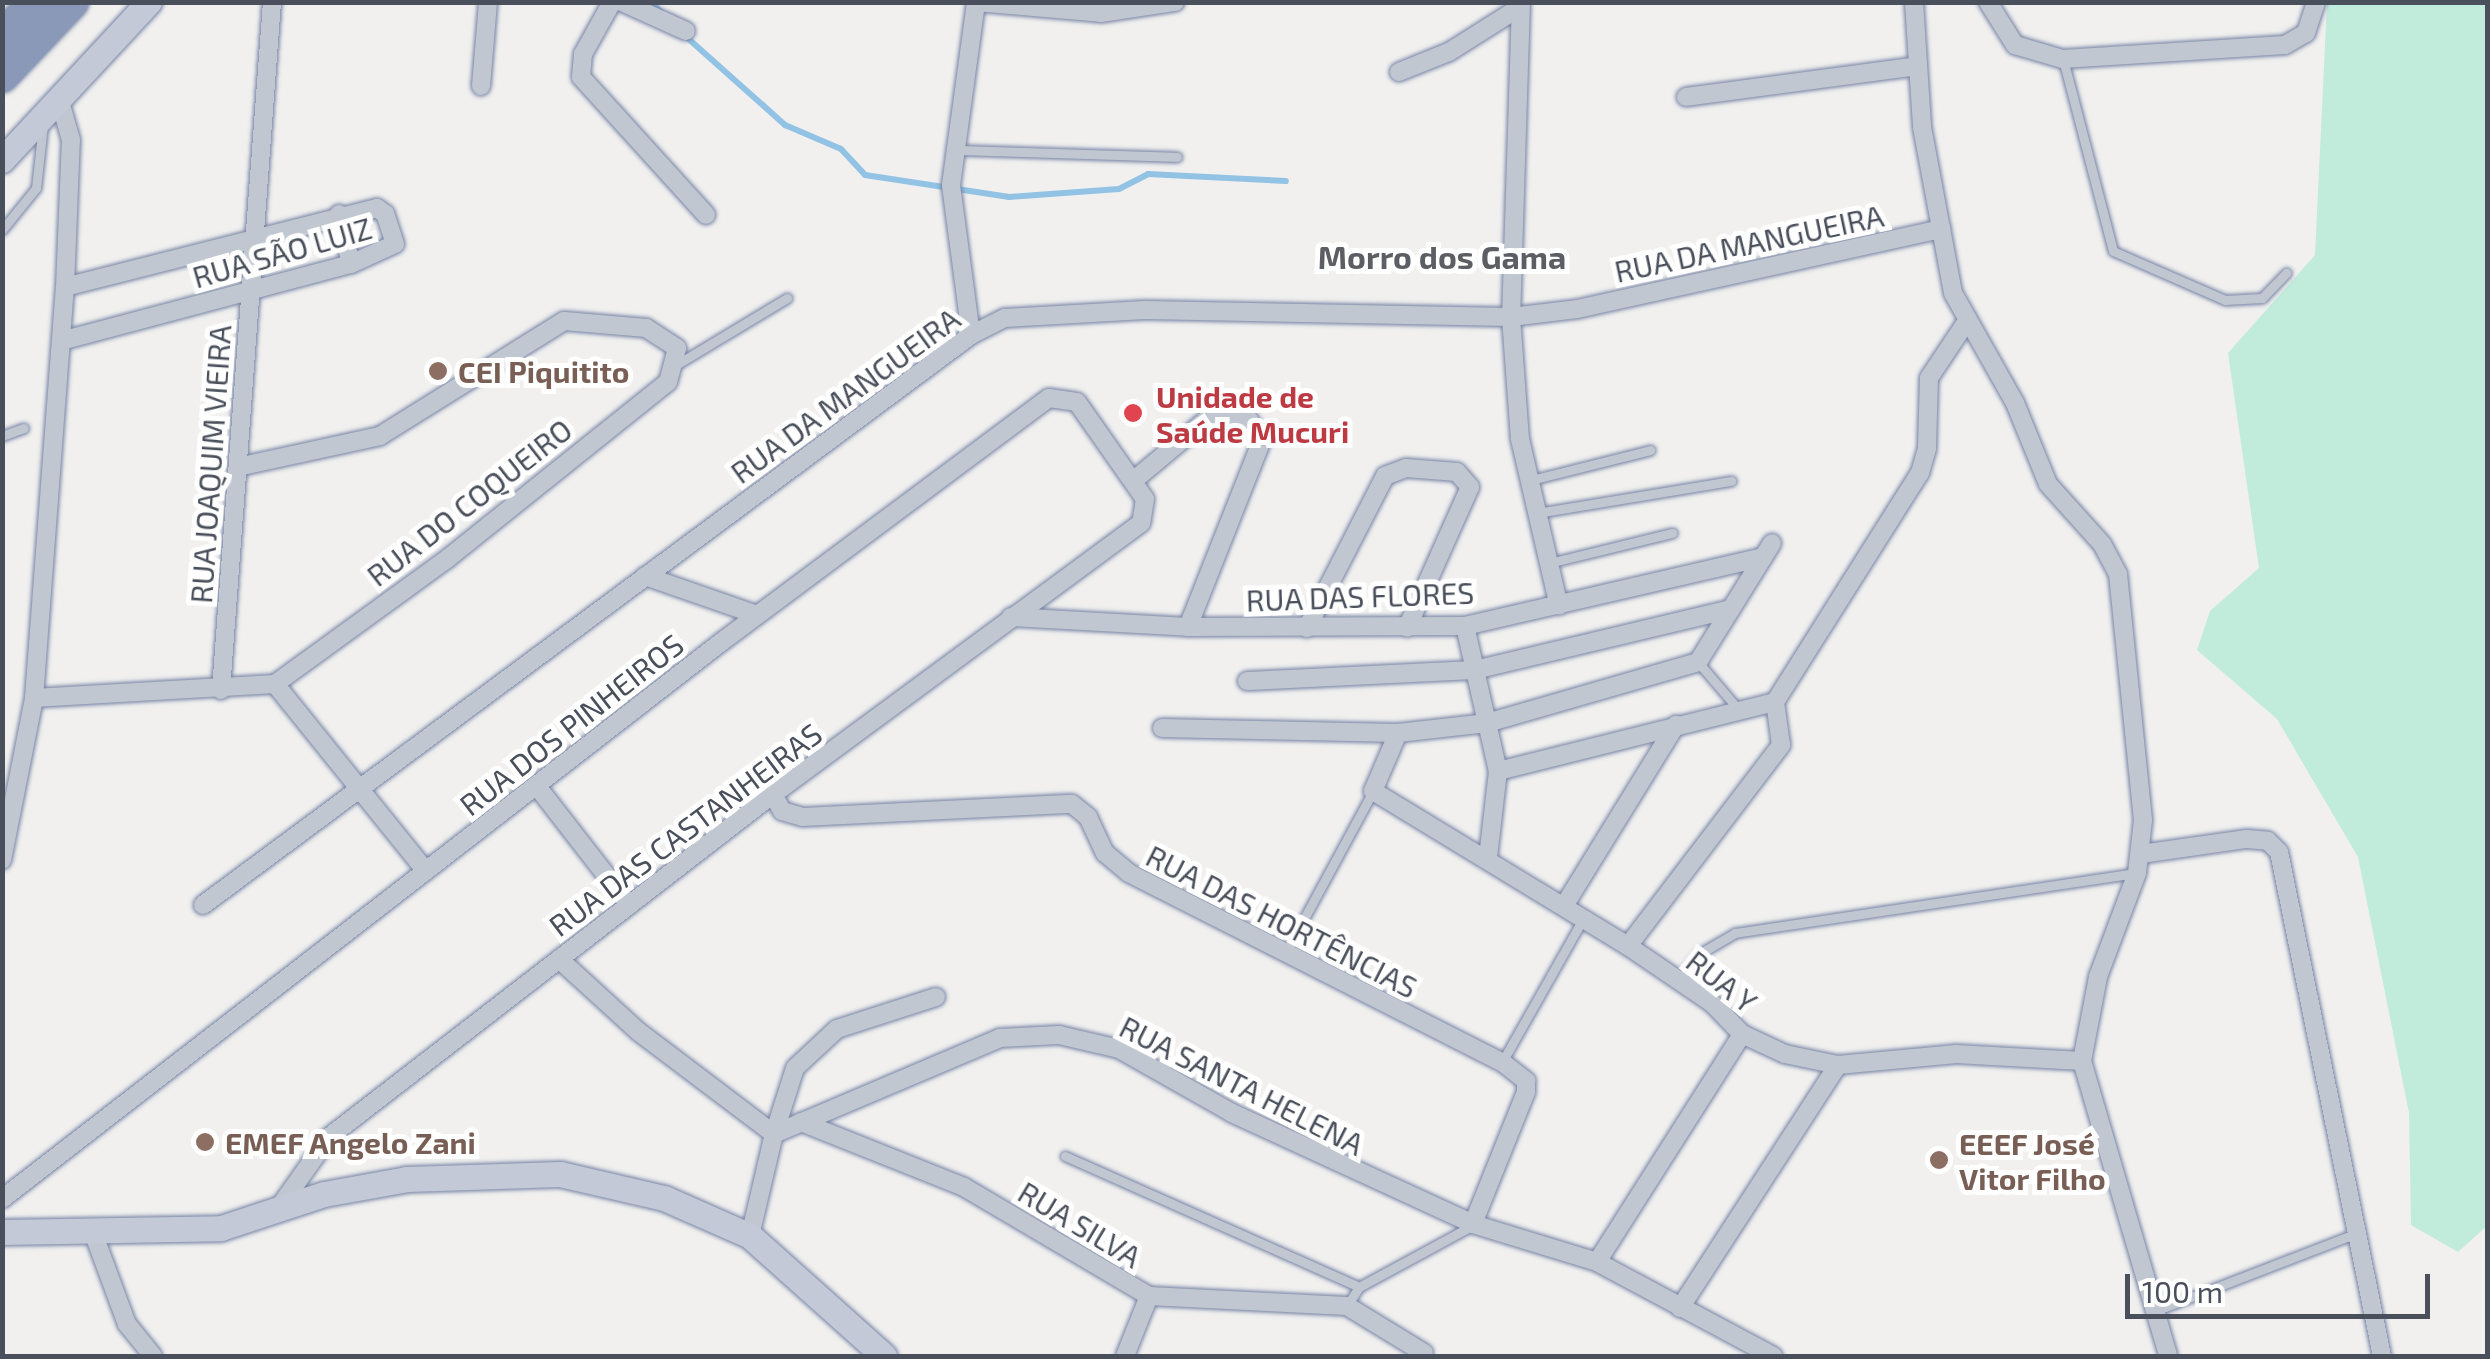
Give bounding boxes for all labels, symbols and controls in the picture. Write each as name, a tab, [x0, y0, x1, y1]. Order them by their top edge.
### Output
street label: RUA DA MANGUEIRA	[1610, 197, 1888, 289]
street label: RUA SÃO LUIZ	[188, 209, 376, 295]
district label: Morro dos Gama	[1318, 237, 1566, 275]
street label: RUA DA MANGUEIRA	[723, 299, 967, 491]
street label: RUA JOAQUIM VIEIRA	[182, 322, 238, 606]
place label: CEI Piquitito	[458, 353, 630, 389]
marker: CEI Piquitito	[427, 360, 449, 382]
place label: Unidade de Saúde Mucuri	[1156, 378, 1349, 448]
marker: Unidade de Saúde Mucuri	[1120, 400, 1146, 426]
street label: RUA DO COQUEIRO	[359, 411, 579, 593]
street label: RUA DAS FLORES	[1245, 574, 1475, 618]
street label: RUA DOS PINHEIROS	[452, 625, 690, 823]
street label: RUA DAS CASTANHEIRAS	[541, 715, 829, 943]
street label: RUA DAS HORTÊNCIAS	[1140, 837, 1424, 1005]
street label: RUA Y	[1679, 942, 1765, 1020]
street label: RUA SANTA HELENA	[1113, 1008, 1371, 1162]
place label: EMEF Angelo Zani	[225, 1124, 477, 1160]
place label: EEEF José Vitor Filho	[1959, 1125, 2106, 1196]
marker: EMEF Angelo Zani	[194, 1131, 216, 1153]
marker: EEEF José Vitor Filho	[1928, 1149, 1950, 1171]
street label: RUA SILVA	[1012, 1173, 1148, 1275]
scale bar	[2130, 1254, 2435, 1316]
text: 100 m	[2142, 1273, 2223, 1309]

